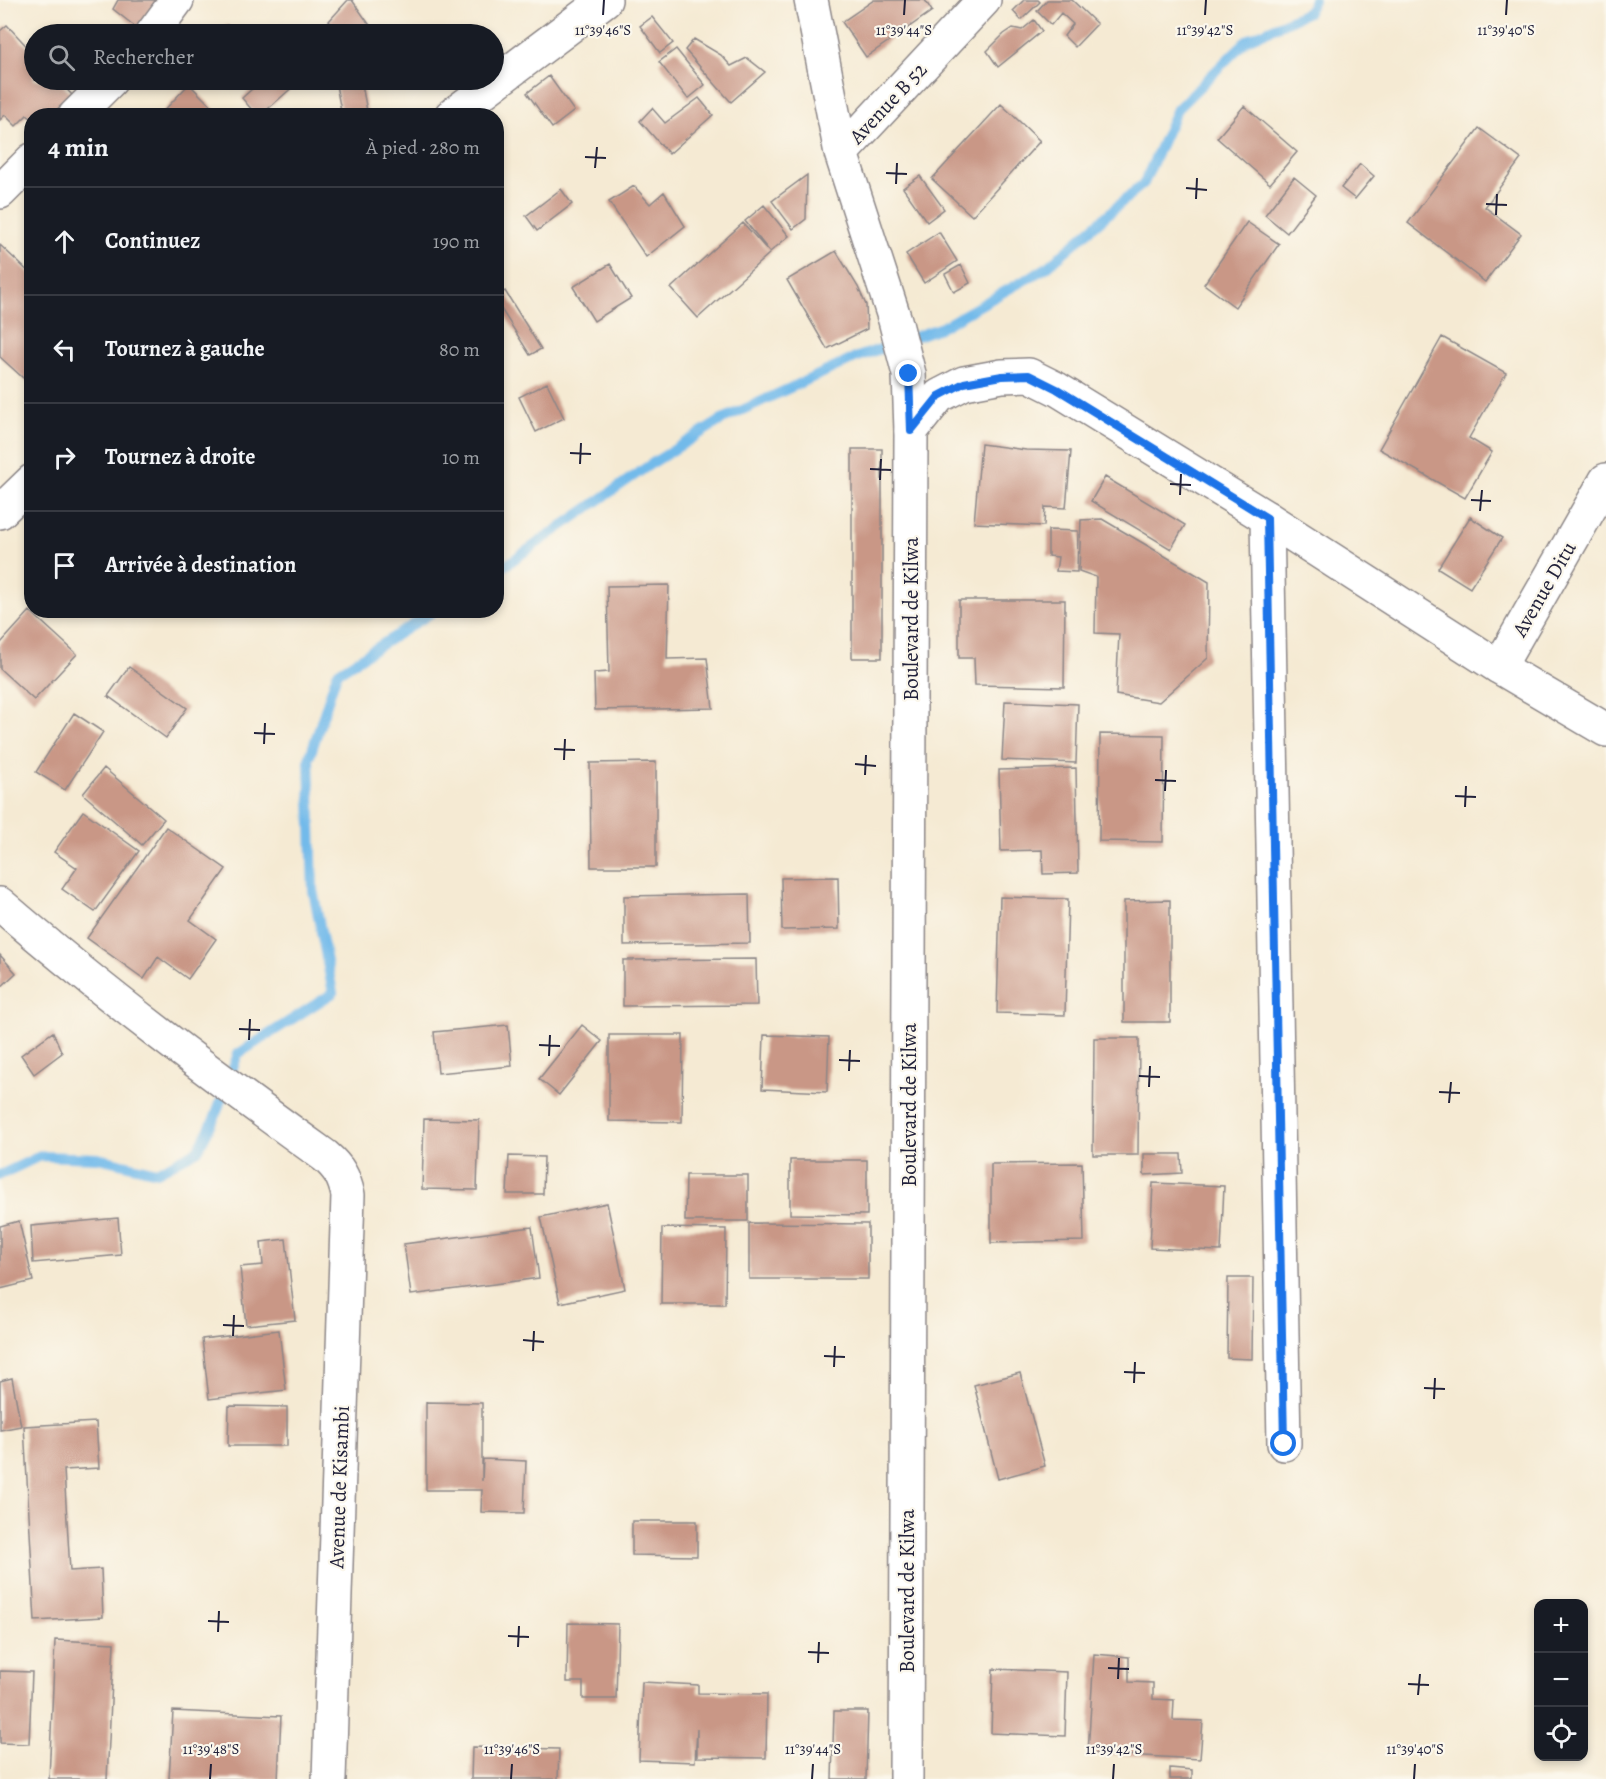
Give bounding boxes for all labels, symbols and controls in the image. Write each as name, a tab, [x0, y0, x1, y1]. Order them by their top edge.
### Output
text: 11°39'46"S	[575, 20, 631, 40]
text: 11°39'44"S	[876, 20, 932, 40]
text: 11°39'42"S	[1177, 20, 1233, 40]
text: 11°39'40"S	[1477, 20, 1535, 40]
search box	[24, 24, 504, 90]
icon: search	[45, 41, 78, 74]
text: Rechercher	[93, 42, 194, 72]
street label: Avenue B 52	[842, 56, 933, 151]
text: 4 min	[48, 130, 109, 165]
text: À pied · 280 m	[366, 134, 480, 161]
icon: ahead	[48, 225, 81, 258]
text: Continuez	[105, 226, 200, 256]
text: 190 m	[433, 228, 480, 255]
icon: left	[48, 333, 81, 366]
text: Tournez à gauche	[105, 334, 265, 364]
text: 80 m	[439, 336, 480, 363]
route end	[895, 360, 921, 386]
icon: right	[48, 441, 81, 474]
text: Tournez à droite	[105, 442, 256, 472]
text: 10 m	[442, 444, 480, 471]
street label: Avenue Ditu	[1505, 536, 1583, 643]
street label: Boulevard de Kilwa	[897, 537, 925, 701]
icon: arrive	[48, 549, 81, 582]
text: Arrivée à destination	[105, 550, 296, 580]
street label: Boulevard de Kilwa	[895, 1023, 923, 1187]
street label: Avenue de Kisambi	[322, 1405, 356, 1570]
route start	[1270, 1430, 1296, 1456]
street label: Boulevard de Kilwa	[893, 1509, 921, 1673]
map controls	[1534, 1599, 1588, 1761]
button: +	[1534, 1599, 1588, 1653]
button: −	[1534, 1653, 1588, 1707]
button: locate	[1534, 1707, 1588, 1761]
text: 11°39'48"S	[183, 1739, 240, 1759]
text: 11°39'46"S	[484, 1739, 540, 1759]
text: 11°39'44"S	[785, 1739, 841, 1759]
text: 11°39'42"S	[1086, 1739, 1142, 1759]
text: 11°39'40"S	[1386, 1739, 1444, 1759]

